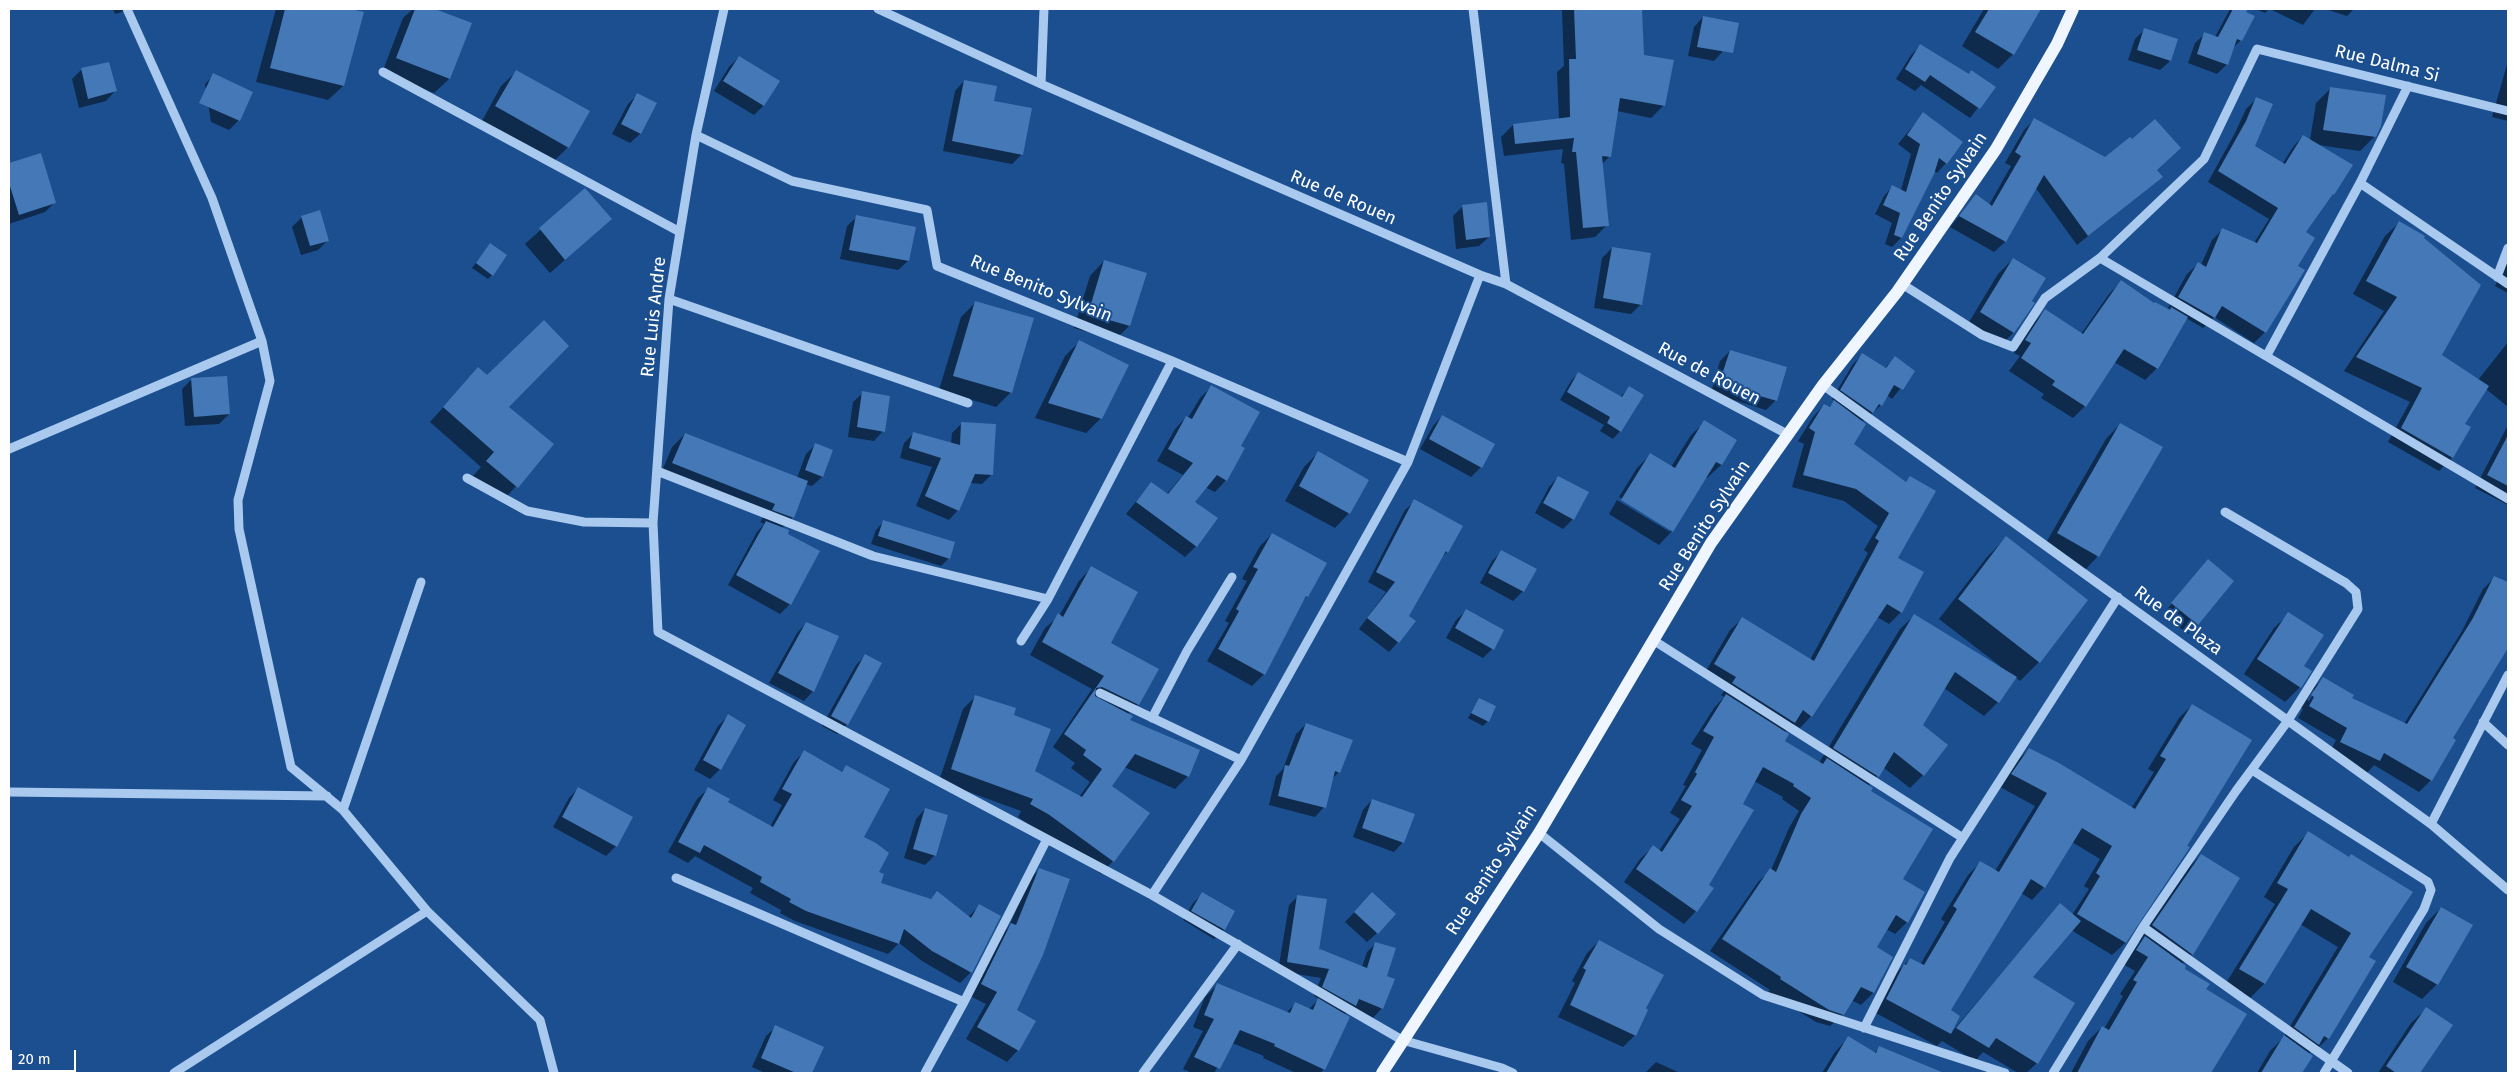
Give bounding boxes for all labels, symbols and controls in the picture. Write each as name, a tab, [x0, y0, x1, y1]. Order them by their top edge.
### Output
street label: Rue Dalma Si	[2332, 41, 2442, 87]
street label: Rue Benito Sylvain	[1890, 128, 1992, 266]
street label: Rue de Rouen	[1287, 166, 1399, 230]
street label: Rue Benito Sylvain	[967, 251, 1115, 327]
street label: Rue Luis Andre	[637, 256, 671, 378]
street label: Rue de Rouen	[1654, 338, 1764, 410]
street label: Rue Benito Sylvain	[1655, 457, 1755, 595]
street label: Rue de Plaza	[2130, 582, 2226, 660]
street label: Rue Benito Sylvain	[1442, 801, 1542, 939]
scale bar	[12, 1040, 79, 1072]
text: 20 m	[18, 1050, 51, 1068]

